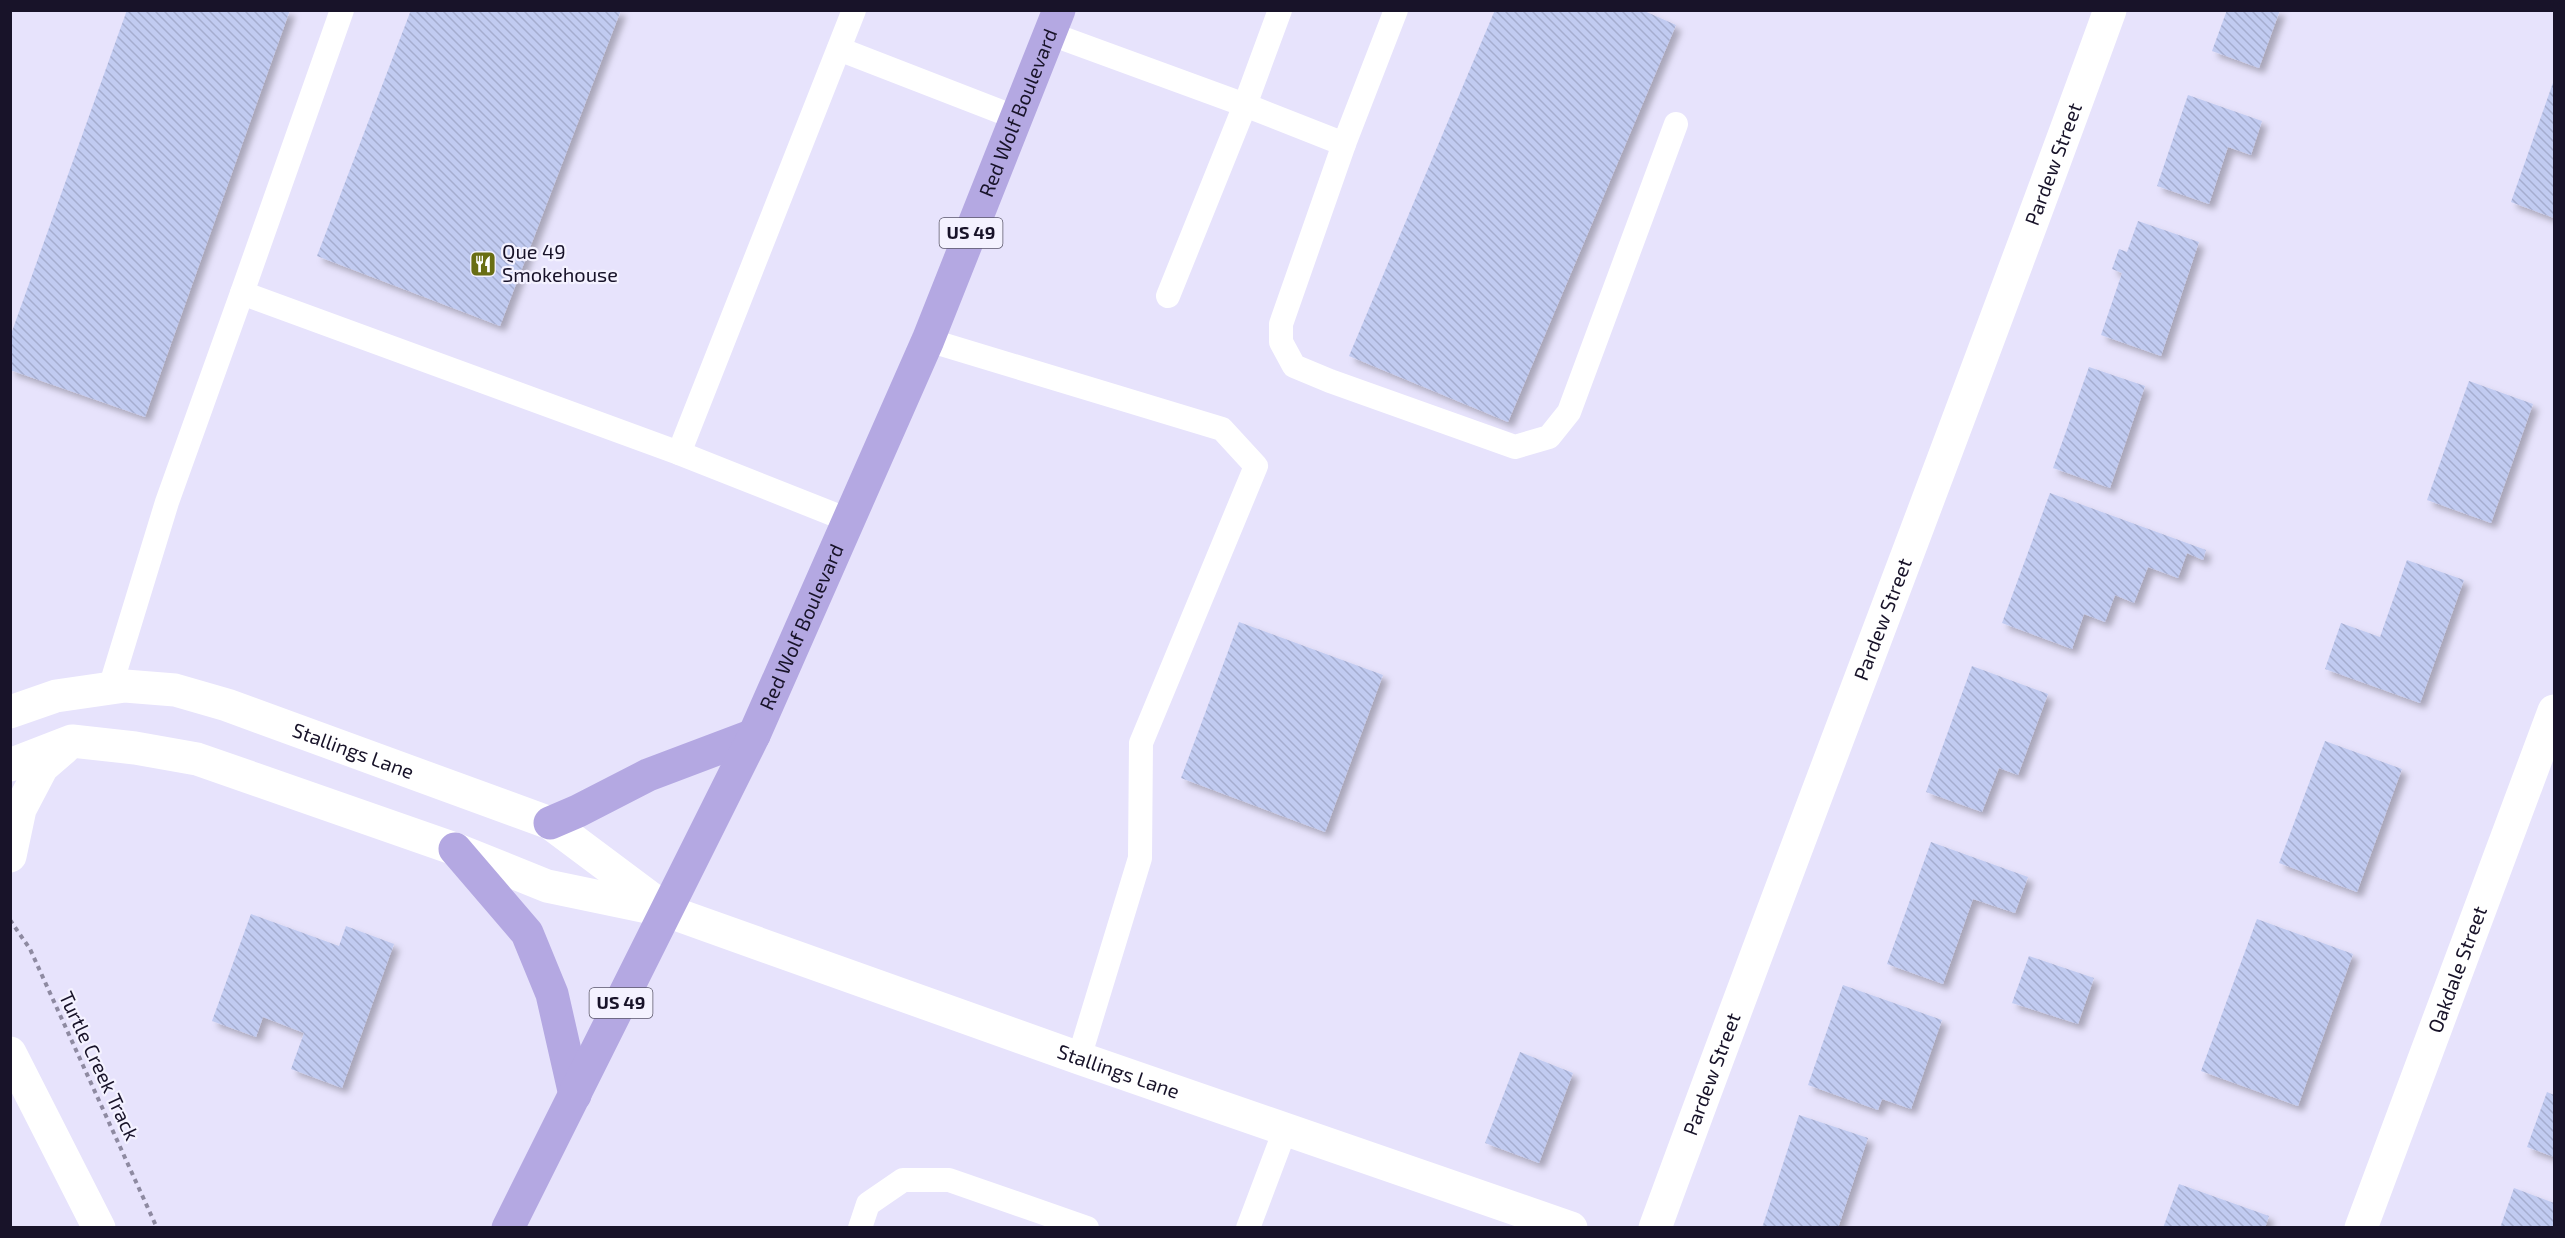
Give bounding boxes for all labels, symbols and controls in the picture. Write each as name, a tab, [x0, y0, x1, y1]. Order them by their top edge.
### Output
street label: Red Wolf Boulevard	[973, 25, 1061, 200]
street label: Pardew Street	[2019, 99, 2086, 229]
road number: US 49	[940, 218, 1002, 248]
place label: Que 49 Smokehouse	[502, 239, 618, 286]
restaurant icon: Que 49 Smokehouse	[468, 249, 498, 279]
street label: Red Wolf Boulevard	[754, 540, 848, 713]
street label: Pardew Street	[1848, 554, 1916, 683]
street label: Stallings Lane	[289, 717, 418, 783]
street label: Oakdale Street	[2422, 902, 2491, 1036]
street label: Turtle Creek Track	[55, 987, 145, 1144]
road number: US 49	[590, 988, 652, 1018]
street label: Pardew Street	[1677, 1009, 1745, 1138]
street label: Stallings Lane	[1054, 1038, 1183, 1103]

